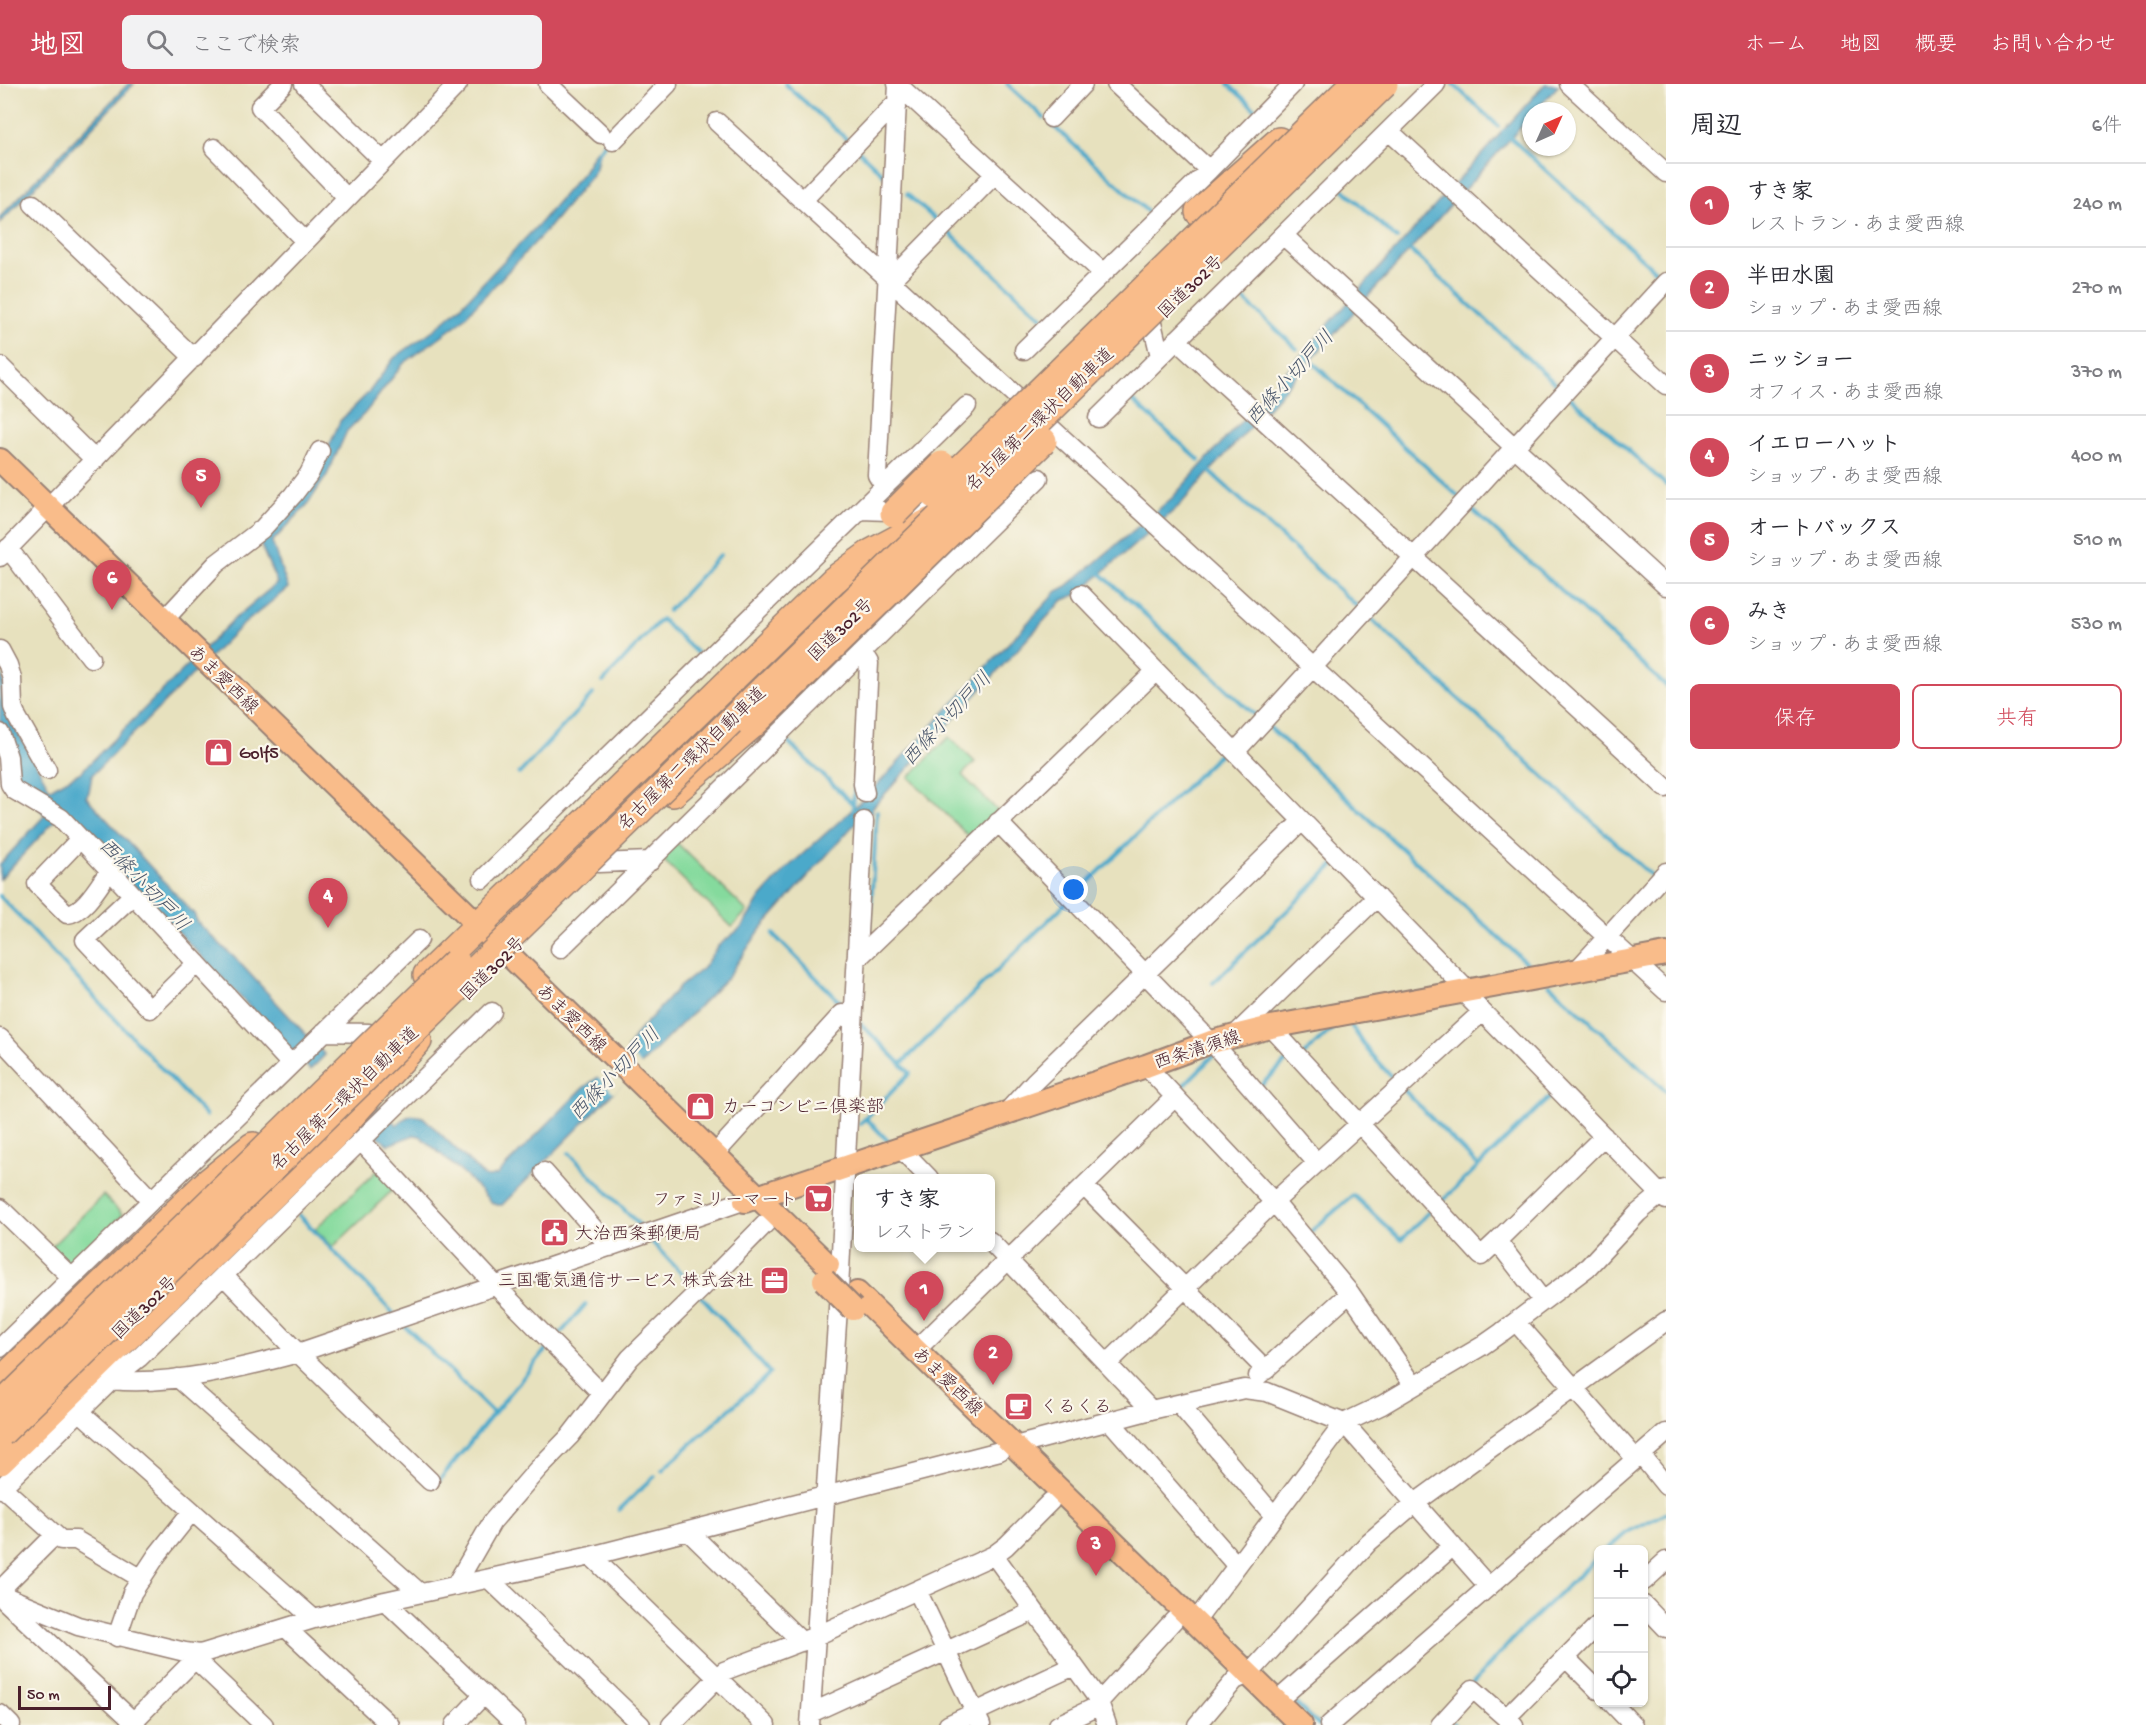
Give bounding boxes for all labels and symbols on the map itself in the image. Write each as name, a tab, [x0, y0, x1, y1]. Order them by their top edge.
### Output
north arrow	[1522, 102, 1576, 156]
street label: 国道302号	[1154, 251, 1229, 324]
water label: 西條小切戸川	[1242, 326, 1340, 432]
street label: 名古屋第二環状自動車道	[962, 344, 1119, 497]
pin: 5	[182, 458, 220, 508]
pin: 6	[92, 560, 132, 610]
street label: 国道302号	[804, 594, 879, 667]
street label: あま愛西線	[183, 641, 263, 720]
water label: 西條小切戸川	[898, 668, 998, 772]
street label: 名古屋第二環状自動車道	[614, 683, 771, 836]
shop icon: Golf5	[202, 736, 234, 768]
place label: Golf5	[239, 744, 279, 765]
water label: 西條小切戸川	[93, 835, 193, 938]
your location	[1059, 875, 1088, 904]
pin: 4	[308, 878, 348, 928]
street label: 国道302号	[457, 933, 530, 1006]
street label: あま愛西線	[531, 980, 611, 1059]
street label: 名古屋第二環状自動車道	[267, 1023, 424, 1176]
water label: 西條小切戸川	[566, 1024, 666, 1127]
street label: 西条清須線	[1151, 1027, 1244, 1075]
shop icon: カーコンビニ倶楽部	[685, 1090, 717, 1122]
place label: カーコンビニ倶楽部	[722, 1097, 884, 1119]
supermarket icon: ファミリーマート	[802, 1183, 834, 1215]
place label: ファミリーマート	[653, 1191, 797, 1212]
public building icon: 大治西条郵便局	[538, 1217, 570, 1249]
place label: 大治西条郵便局	[575, 1224, 701, 1246]
office icon: 三国電気通信サービス 株式会社	[759, 1264, 791, 1296]
place label: 三国電気通信サービス 株式会社	[498, 1271, 754, 1293]
street label: 国道302号	[108, 1272, 183, 1345]
pin: 1	[904, 1272, 944, 1321]
pin: 2	[974, 1336, 1012, 1385]
street label: あま愛西線	[907, 1343, 987, 1422]
cafe icon: くるくる	[1003, 1390, 1035, 1422]
place label: くるくる	[1040, 1398, 1112, 1419]
pin: 3	[1076, 1526, 1116, 1576]
scale bar	[18, 1683, 111, 1710]

